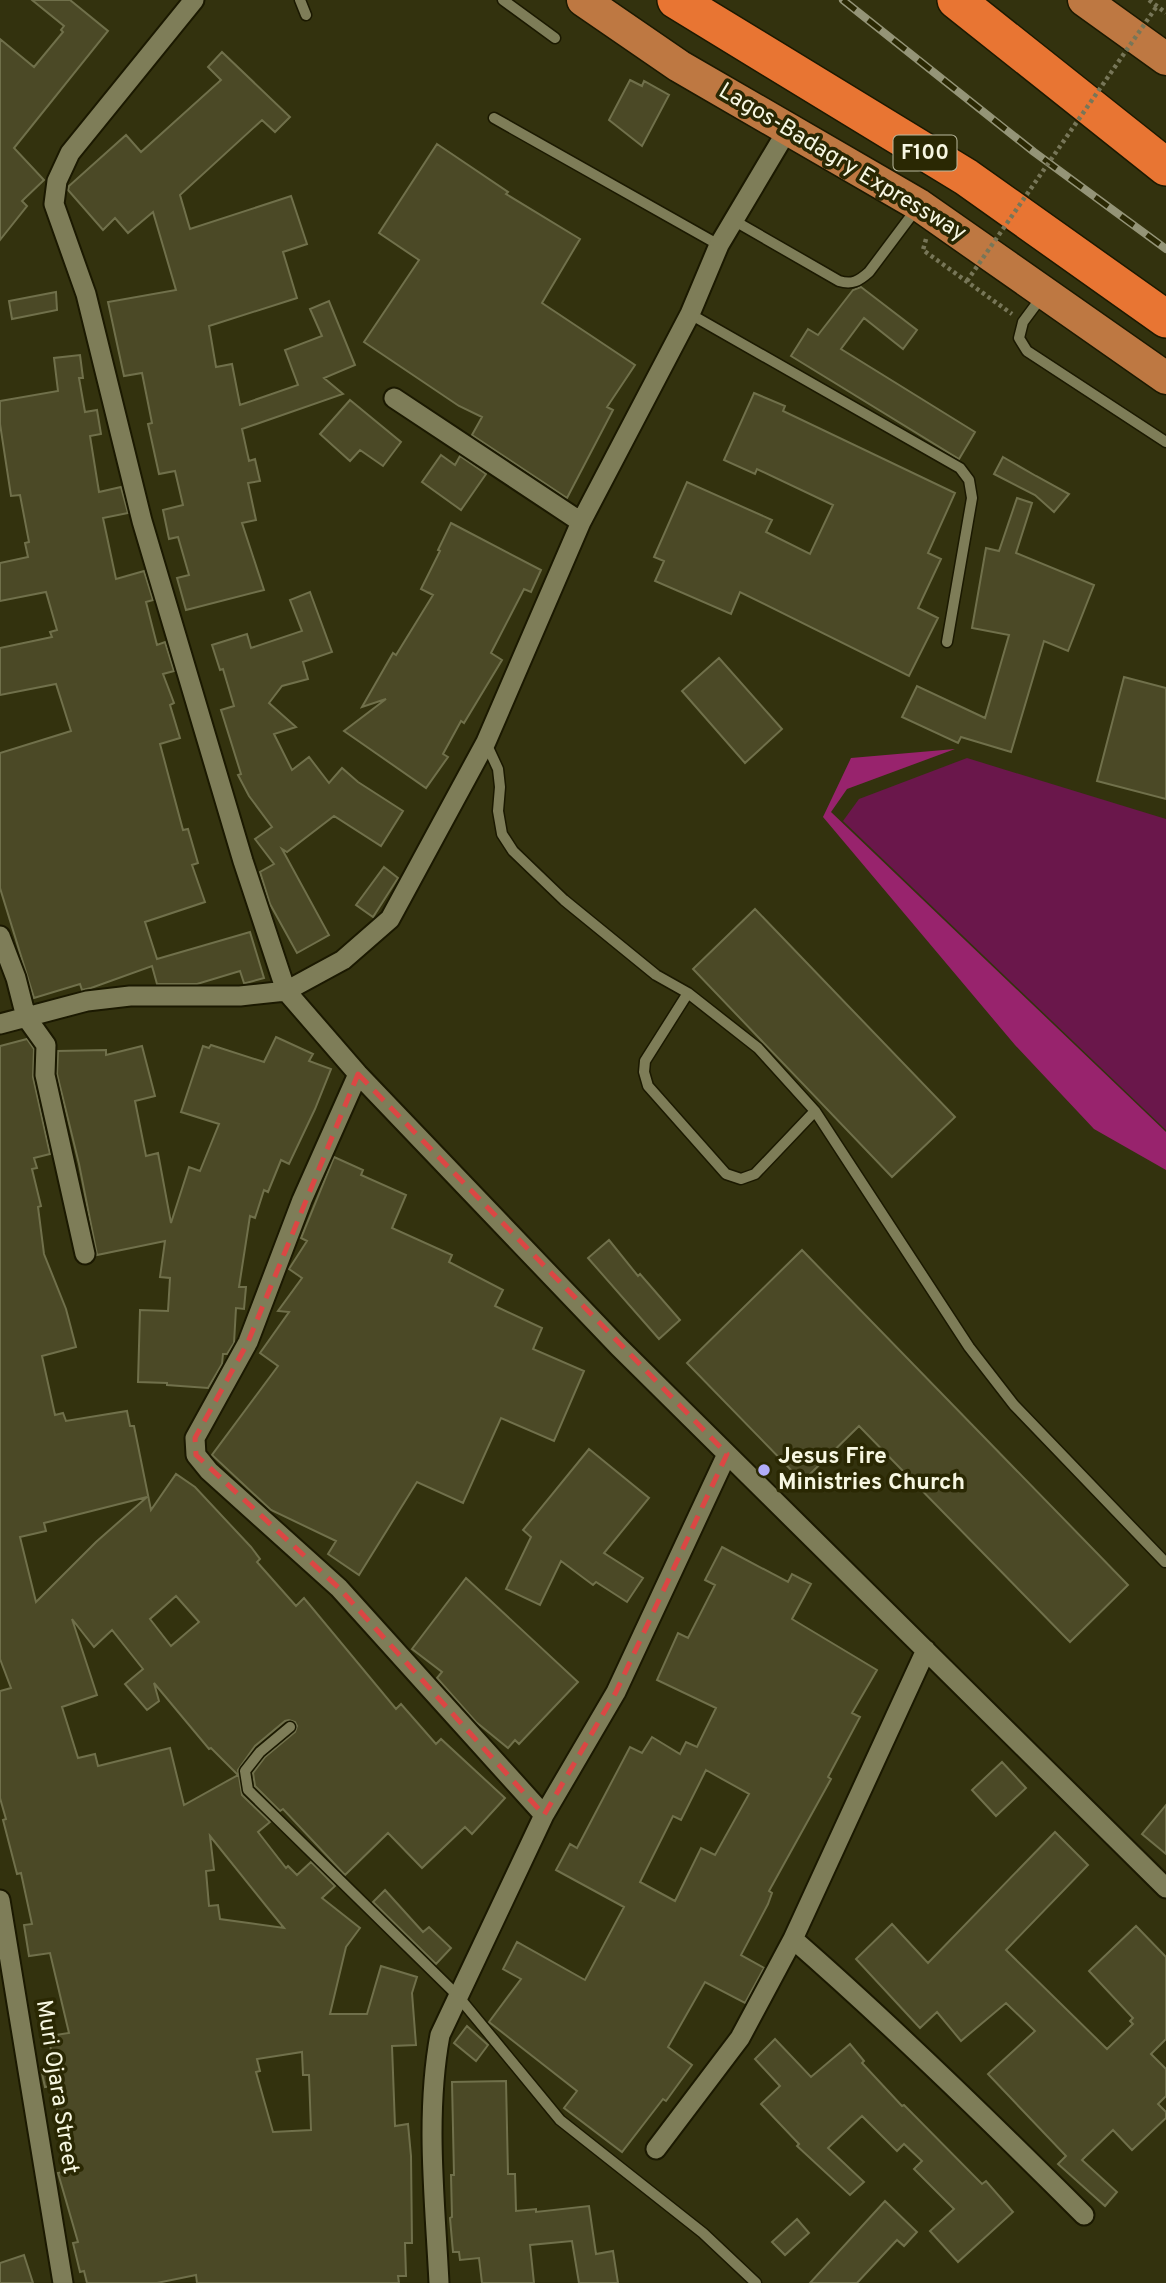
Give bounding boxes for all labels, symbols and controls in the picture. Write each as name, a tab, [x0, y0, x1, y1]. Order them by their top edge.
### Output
street label: Lagos-Badagry Expressway	[713, 77, 971, 249]
road number: F100	[894, 136, 956, 170]
place label: Jesus Fire Ministries Church	[778, 1443, 965, 1498]
marker: Jesus Fire Ministries Church	[756, 1462, 772, 1478]
street label: Muri Ojara Street	[28, 1998, 84, 2176]

